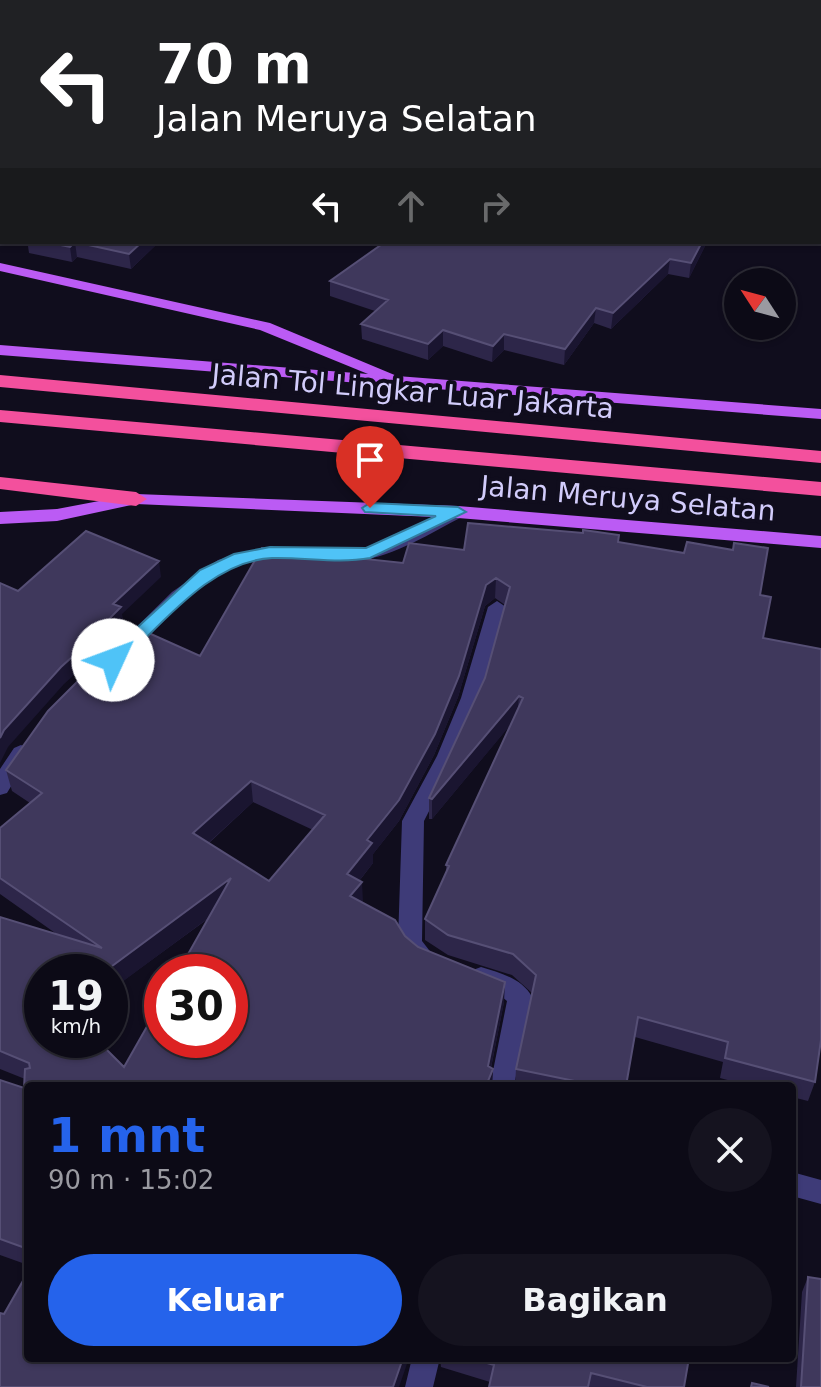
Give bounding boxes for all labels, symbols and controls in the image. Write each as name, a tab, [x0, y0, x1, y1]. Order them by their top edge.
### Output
text: 70 m	[156, 31, 312, 96]
icon: left	[24, 32, 128, 136]
text: Jalan Meruya Selatan	[156, 98, 537, 139]
icon: left	[305, 184, 349, 228]
icon: ahead	[389, 184, 433, 228]
icon: right	[473, 184, 517, 228]
north arrow	[724, 268, 796, 340]
map controls	[724, 268, 796, 340]
street label: Jalan Tol Lingkar Luar Jakarta	[208, 357, 615, 426]
pin	[336, 426, 404, 508]
icon: arrive	[348, 438, 392, 482]
street label: Jalan Meruya Selatan	[477, 469, 777, 528]
position arrow	[71, 618, 155, 702]
speed limit sign: 30	[144, 954, 248, 1058]
text: 19	[48, 973, 104, 1019]
text: km/h	[51, 1014, 101, 1038]
text: 1 mnt	[48, 1107, 205, 1163]
button: close	[688, 1108, 772, 1192]
text: 90 m · 15:02	[48, 1165, 214, 1195]
button: Keluar	[48, 1254, 402, 1346]
button: Bagikan	[418, 1254, 772, 1346]

